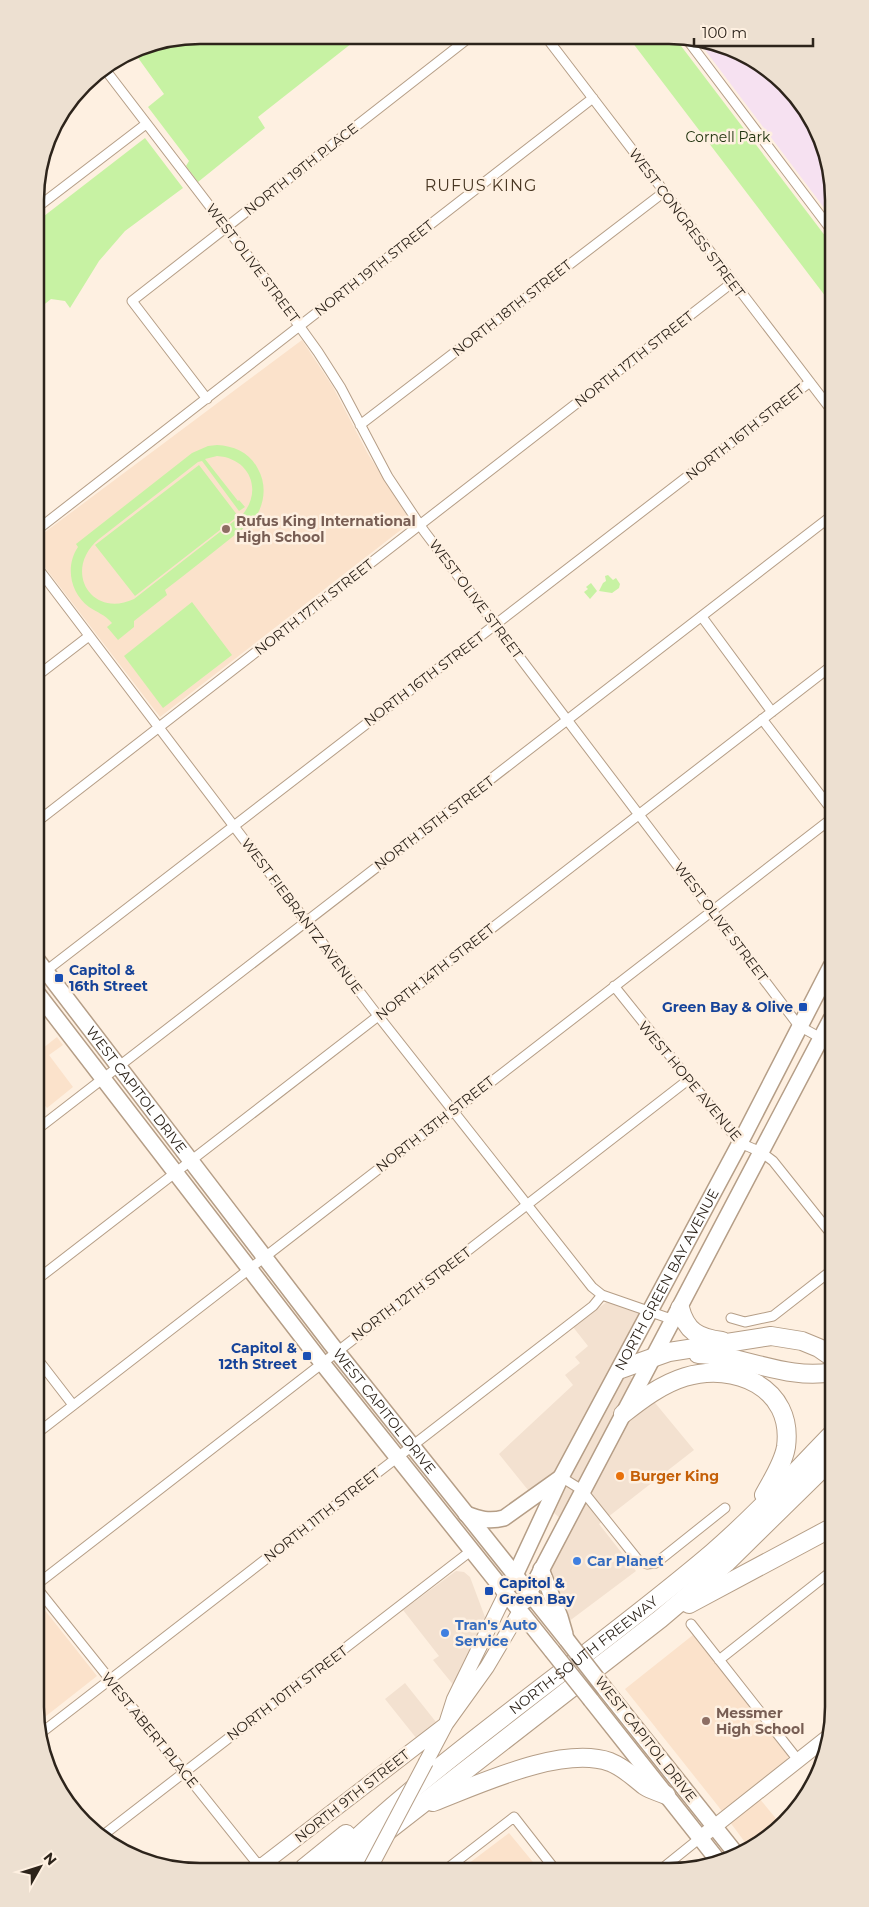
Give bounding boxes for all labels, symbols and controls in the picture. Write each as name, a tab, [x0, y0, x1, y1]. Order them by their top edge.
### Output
scale bar	[694, 15, 813, 47]
text: 100 m	[702, 23, 747, 42]
street label: NORTH 19TH PLACE	[240, 119, 362, 219]
park label: Cornell Park	[686, 128, 771, 146]
street label: WEST CONGRESS STREET	[625, 145, 749, 301]
district label: RUFUS KING	[425, 176, 537, 195]
street label: WEST OLIVE STREET	[202, 200, 304, 326]
street label: NORTH 19TH STREET	[311, 216, 437, 320]
street label: NORTH 18TH STREET	[449, 256, 575, 360]
street label: NORTH 17TH STREET	[571, 307, 697, 411]
street label: NORTH 16TH STREET	[682, 380, 808, 484]
place label: Rufus King International High School	[236, 512, 416, 546]
marker: Rufus King International High School	[220, 523, 232, 535]
street label: WEST OLIVE STREET	[425, 536, 527, 662]
street label: NORTH 17TH STREET	[251, 555, 377, 659]
street label: NORTH 16TH STREET	[360, 628, 488, 730]
street label: NORTH 15TH STREET	[370, 772, 498, 874]
street label: WEST FIEBRANTZ AVENUE	[237, 834, 367, 998]
street label: WEST OLIVE STREET	[670, 859, 772, 985]
street label: NORTH 14TH STREET	[372, 920, 498, 1024]
place label: Capitol & 16th Street	[69, 961, 148, 995]
marker: Capitol & 16th Street	[53, 972, 65, 984]
place label: Green Bay & Olive	[662, 998, 793, 1016]
marker: Green Bay & Olive	[797, 1001, 809, 1013]
street label: WEST HOPE AVENUE	[634, 1017, 746, 1145]
street label: WEST CAPITOL DRIVE	[82, 1023, 191, 1157]
street label: NORTH 13TH STREET	[372, 1072, 498, 1176]
street label: NORTH GREEN BAY AVENUE	[611, 1186, 723, 1374]
street label: NORTH 12TH STREET	[347, 1243, 475, 1345]
place label: Capitol & 12th Street	[219, 1339, 297, 1373]
street label: WEST CAPITOL DRIVE	[329, 1345, 440, 1477]
marker: Capitol & 12th Street	[301, 1350, 313, 1362]
street label: NORTH 11TH STREET	[260, 1464, 384, 1566]
place label: Burger King	[630, 1467, 719, 1485]
marker: Burger King	[614, 1470, 626, 1482]
place label: Car Planet	[587, 1552, 663, 1570]
marker: Car Planet	[571, 1555, 583, 1567]
place label: Capitol & Green Bay	[499, 1574, 575, 1608]
marker: Capitol & Green Bay	[483, 1585, 495, 1597]
street label: NORTH-SOUTH FREEWAY	[505, 1592, 662, 1718]
place label: Tran's Auto Service	[455, 1616, 537, 1650]
marker: Tran's Auto Service	[439, 1627, 451, 1639]
street label: NORTH 10TH STREET	[223, 1642, 351, 1744]
street label: WEST ABERT PLACE	[98, 1668, 202, 1792]
street label: WEST CAPITOL DRIVE	[591, 1672, 701, 1806]
place label: Messmer High School	[716, 1704, 804, 1738]
marker: Messmer High School	[700, 1715, 712, 1727]
street label: NORTH 9TH STREET	[291, 1746, 413, 1846]
north arrow	[15, 1842, 65, 1892]
text: N	[40, 1849, 61, 1869]

